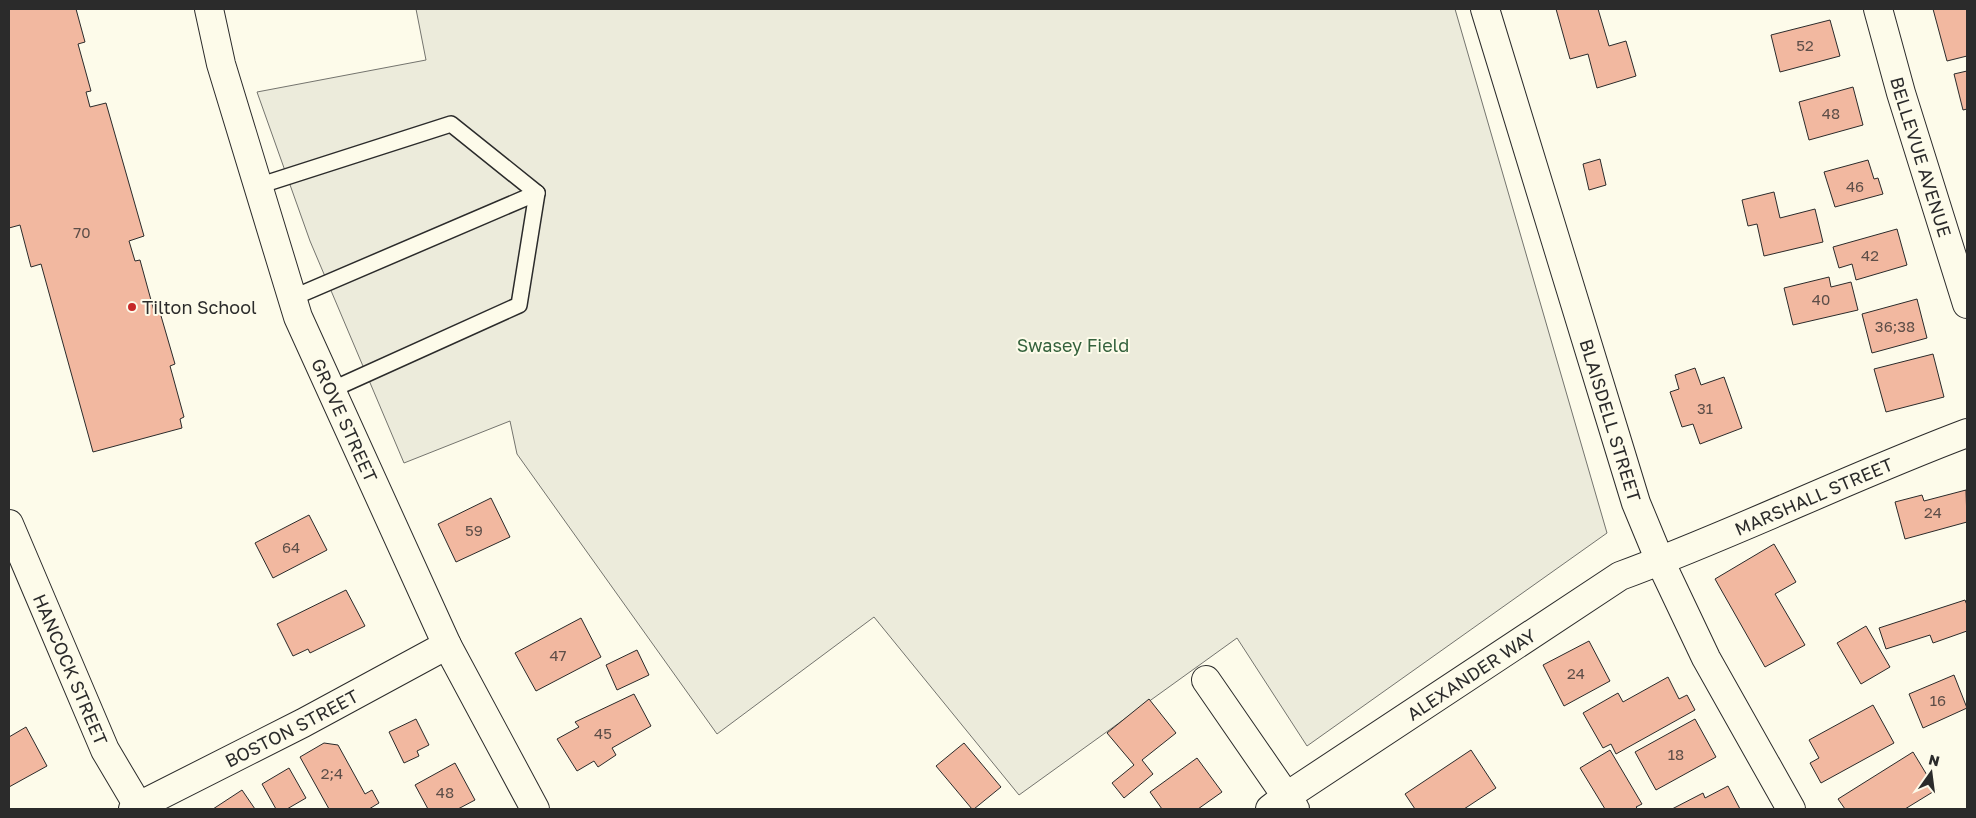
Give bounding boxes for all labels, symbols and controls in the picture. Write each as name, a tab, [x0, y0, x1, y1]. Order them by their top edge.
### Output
house number: 52	[1796, 36, 1814, 54]
street label: BELLEVUE AVENUE	[1886, 74, 1956, 240]
house number: 48	[1822, 104, 1840, 122]
house number: 46	[1846, 177, 1864, 195]
house number: 70	[73, 223, 91, 241]
house number: 42	[1861, 246, 1879, 264]
house number: 40	[1812, 290, 1830, 308]
place label: Tilton School	[142, 296, 257, 318]
marker: Tilton School	[126, 301, 138, 313]
house number: 36;38	[1875, 317, 1915, 335]
park label: Swasey Field	[1017, 334, 1129, 356]
street label: BLAISDELL STREET	[1575, 336, 1646, 504]
street label: GROVE STREET	[307, 355, 382, 485]
house number: 31	[1697, 399, 1713, 417]
street label: MARSHALL STREET	[1731, 453, 1896, 540]
house number: 24	[1924, 503, 1942, 521]
house number: 59	[465, 521, 483, 539]
house number: 64	[282, 538, 300, 556]
street label: HANCOCK STREET	[29, 590, 113, 748]
street label: ALEXANDER WAY	[1403, 624, 1540, 725]
house number: 47	[549, 646, 567, 664]
house number: 24	[1567, 664, 1585, 682]
street label: BOSTON STREET	[221, 684, 362, 772]
house number: 16	[1930, 691, 1946, 709]
house number: 45	[594, 724, 612, 742]
house number: 18	[1668, 745, 1684, 763]
north arrow	[1906, 748, 1956, 798]
text: N	[1927, 750, 1941, 769]
house number: 2;4	[321, 764, 343, 782]
house number: 48	[436, 783, 454, 801]

